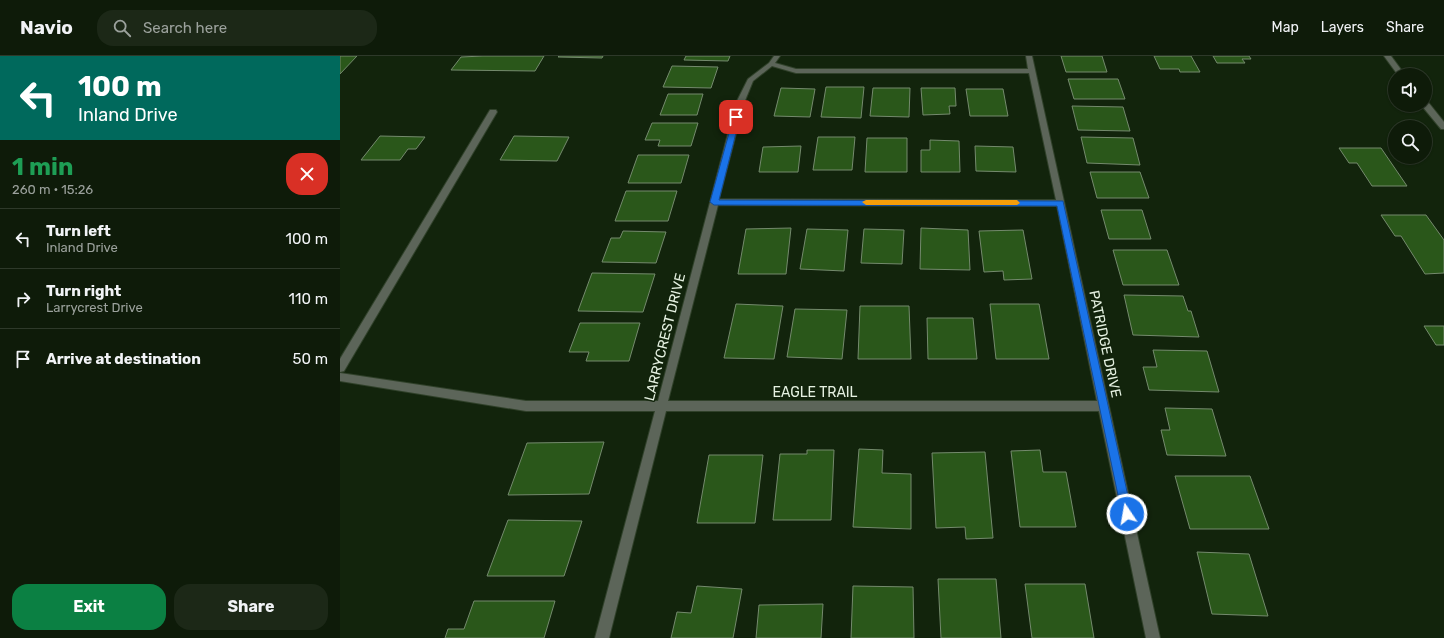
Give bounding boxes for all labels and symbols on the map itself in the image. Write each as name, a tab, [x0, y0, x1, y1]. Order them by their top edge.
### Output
pin	[719, 100, 753, 134]
street label: LARRYCREST DRIVE	[641, 271, 689, 403]
street label: PATRIDGE DRIVE	[1085, 289, 1125, 399]
street label: EAGLE TRAIL	[772, 384, 858, 401]
position arrow	[1106, 493, 1148, 535]

